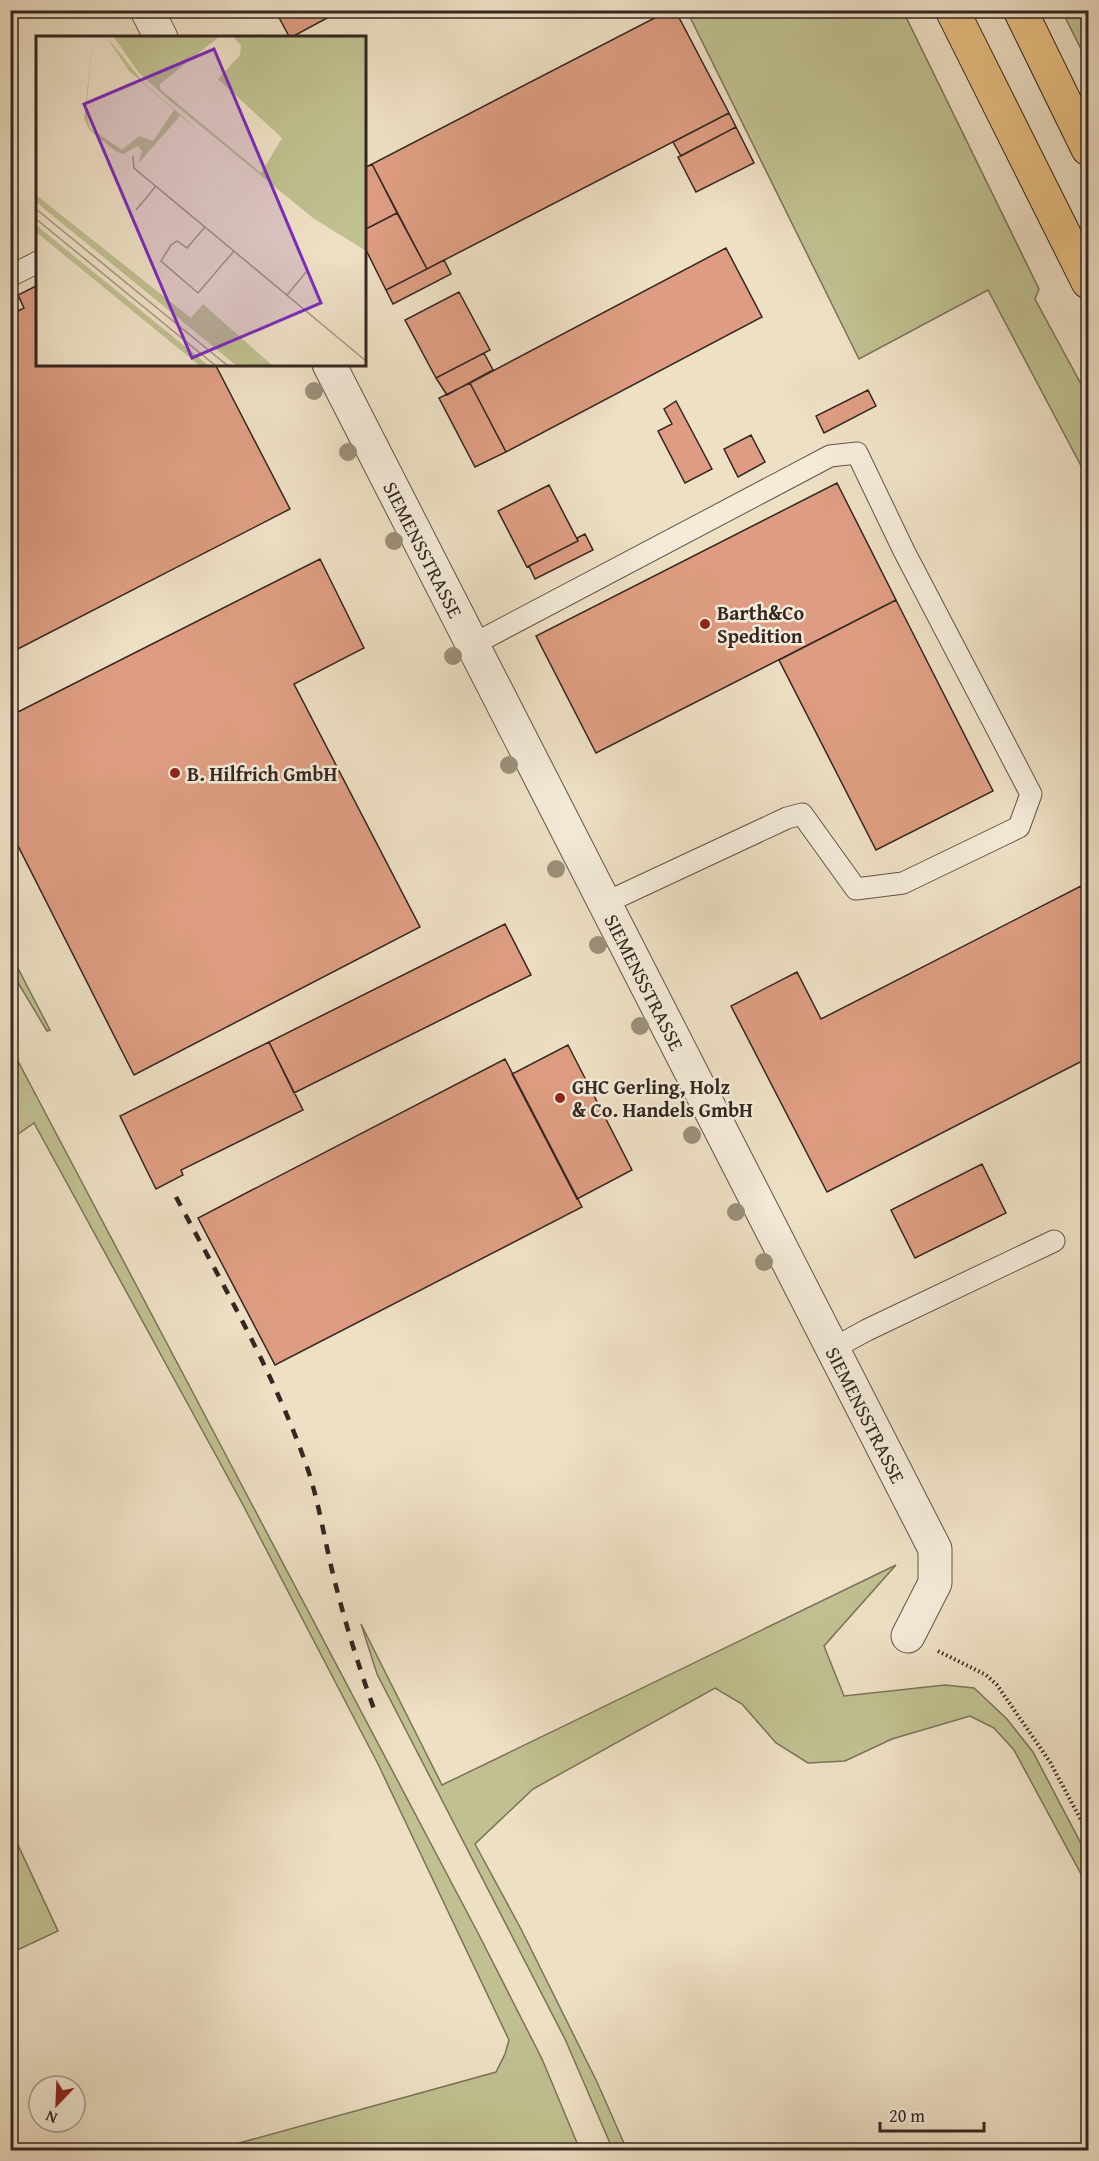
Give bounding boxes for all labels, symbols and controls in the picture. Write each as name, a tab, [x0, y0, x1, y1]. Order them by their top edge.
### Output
inset map	[36, 36, 366, 366]
street label: SIEMENSSTRASSE	[377, 476, 471, 622]
place label: Barth&Co Spedition	[717, 598, 805, 650]
marker: Barth&Co Spedition	[698, 617, 712, 631]
place label: B. Hilfrich GmbH	[187, 759, 337, 788]
marker: B. Hilfrich GmbH	[168, 766, 182, 780]
street label: SIEMENSSTRASSE	[598, 909, 692, 1055]
place label: GHC Gerling, Holz & Co. Handels GmbH	[572, 1072, 753, 1124]
marker: GHC Gerling, Holz & Co. Handels GmbH	[553, 1091, 567, 1105]
street label: SIEMENSSTRASSE	[819, 1341, 913, 1488]
north arrow	[27, 2074, 87, 2134]
scale bar	[880, 2095, 984, 2133]
text: 20 m	[889, 2102, 925, 2129]
text: N	[41, 2105, 61, 2131]

